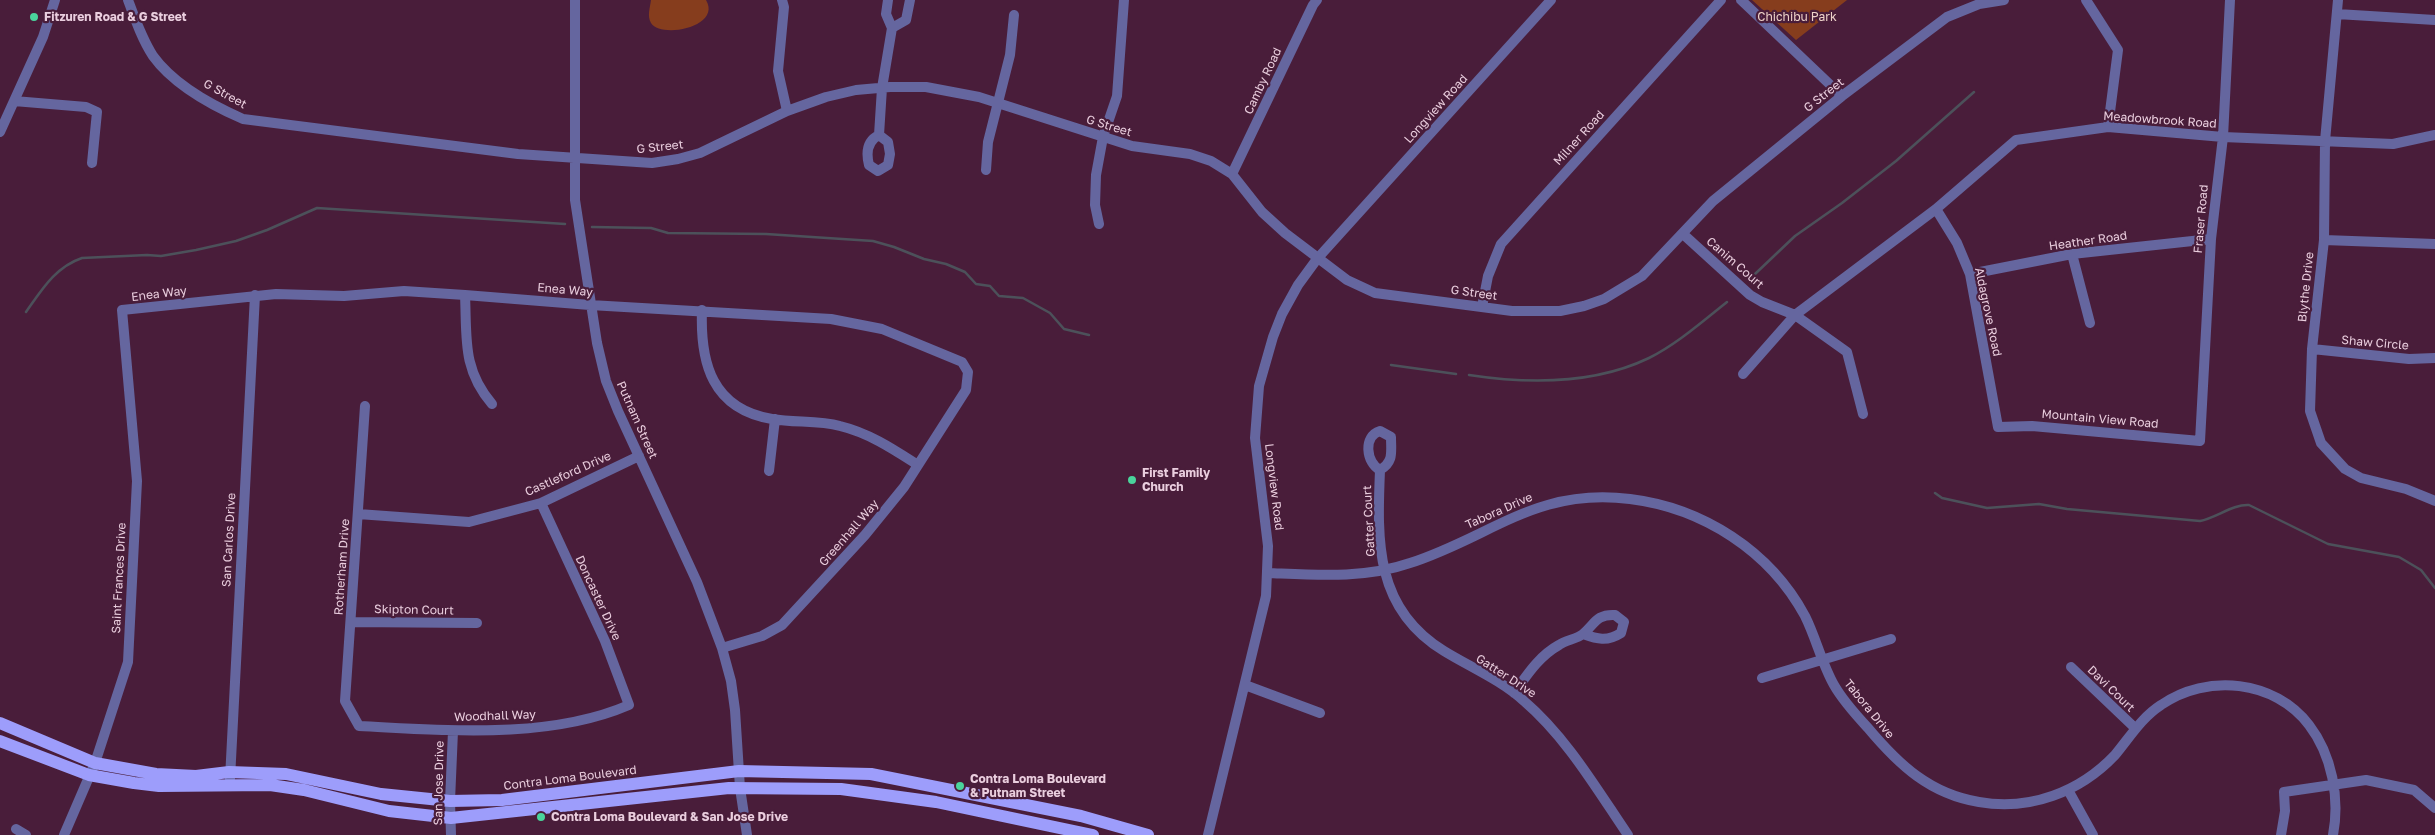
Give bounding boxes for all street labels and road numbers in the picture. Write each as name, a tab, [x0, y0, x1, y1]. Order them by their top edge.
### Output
street label: Camby Road	[1241, 45, 1285, 117]
street label: Longview Road	[1401, 72, 1471, 146]
street label: G Street	[1801, 75, 1847, 115]
street label: G Street	[201, 76, 249, 112]
street label: Milner Road	[1551, 108, 1607, 168]
street label: Meadowbrook Road	[2103, 109, 2217, 131]
street label: G Street	[1084, 112, 1134, 140]
street label: G Street	[636, 137, 684, 157]
street label: Fraser Road	[2191, 184, 2211, 254]
street label: Heather Road	[2048, 228, 2128, 254]
street label: Canim Court	[1703, 234, 1767, 292]
street label: Blythe Drive	[2295, 251, 2317, 323]
street label: Aldagrove Road	[1972, 266, 2004, 358]
street label: Enea Way	[537, 280, 593, 300]
street label: Enea Way	[130, 283, 188, 305]
street label: G Street	[1450, 283, 1498, 303]
street label: Shaw Circle	[2341, 333, 2409, 353]
street label: Putnam Street	[613, 379, 661, 461]
street label: Mountain View Road	[2041, 407, 2159, 431]
street label: Longview Road	[1262, 443, 1286, 531]
street label: Castleford Drive	[523, 449, 613, 499]
street label: Gatter Court	[1360, 485, 1378, 557]
street label: Tabora Drive	[1463, 490, 1535, 532]
street label: San Carlos Drive	[219, 492, 239, 588]
street label: Greenhall Way	[816, 497, 882, 569]
street label: Rotherham Drive	[331, 518, 353, 616]
street label: Saint Frances Drive	[109, 522, 129, 634]
street label: Doncaster Drive	[572, 553, 624, 643]
street label: Skipton Court	[374, 602, 454, 618]
street label: Gatter Drive	[1473, 651, 1539, 701]
street label: Davi Court	[2084, 663, 2138, 715]
street label: Tabora Drive	[1841, 677, 1897, 741]
street label: Woodhall Way	[454, 707, 536, 725]
street label: San Jose Drive	[431, 741, 447, 825]
street label: Contra Loma Boulevard	[503, 763, 637, 793]

